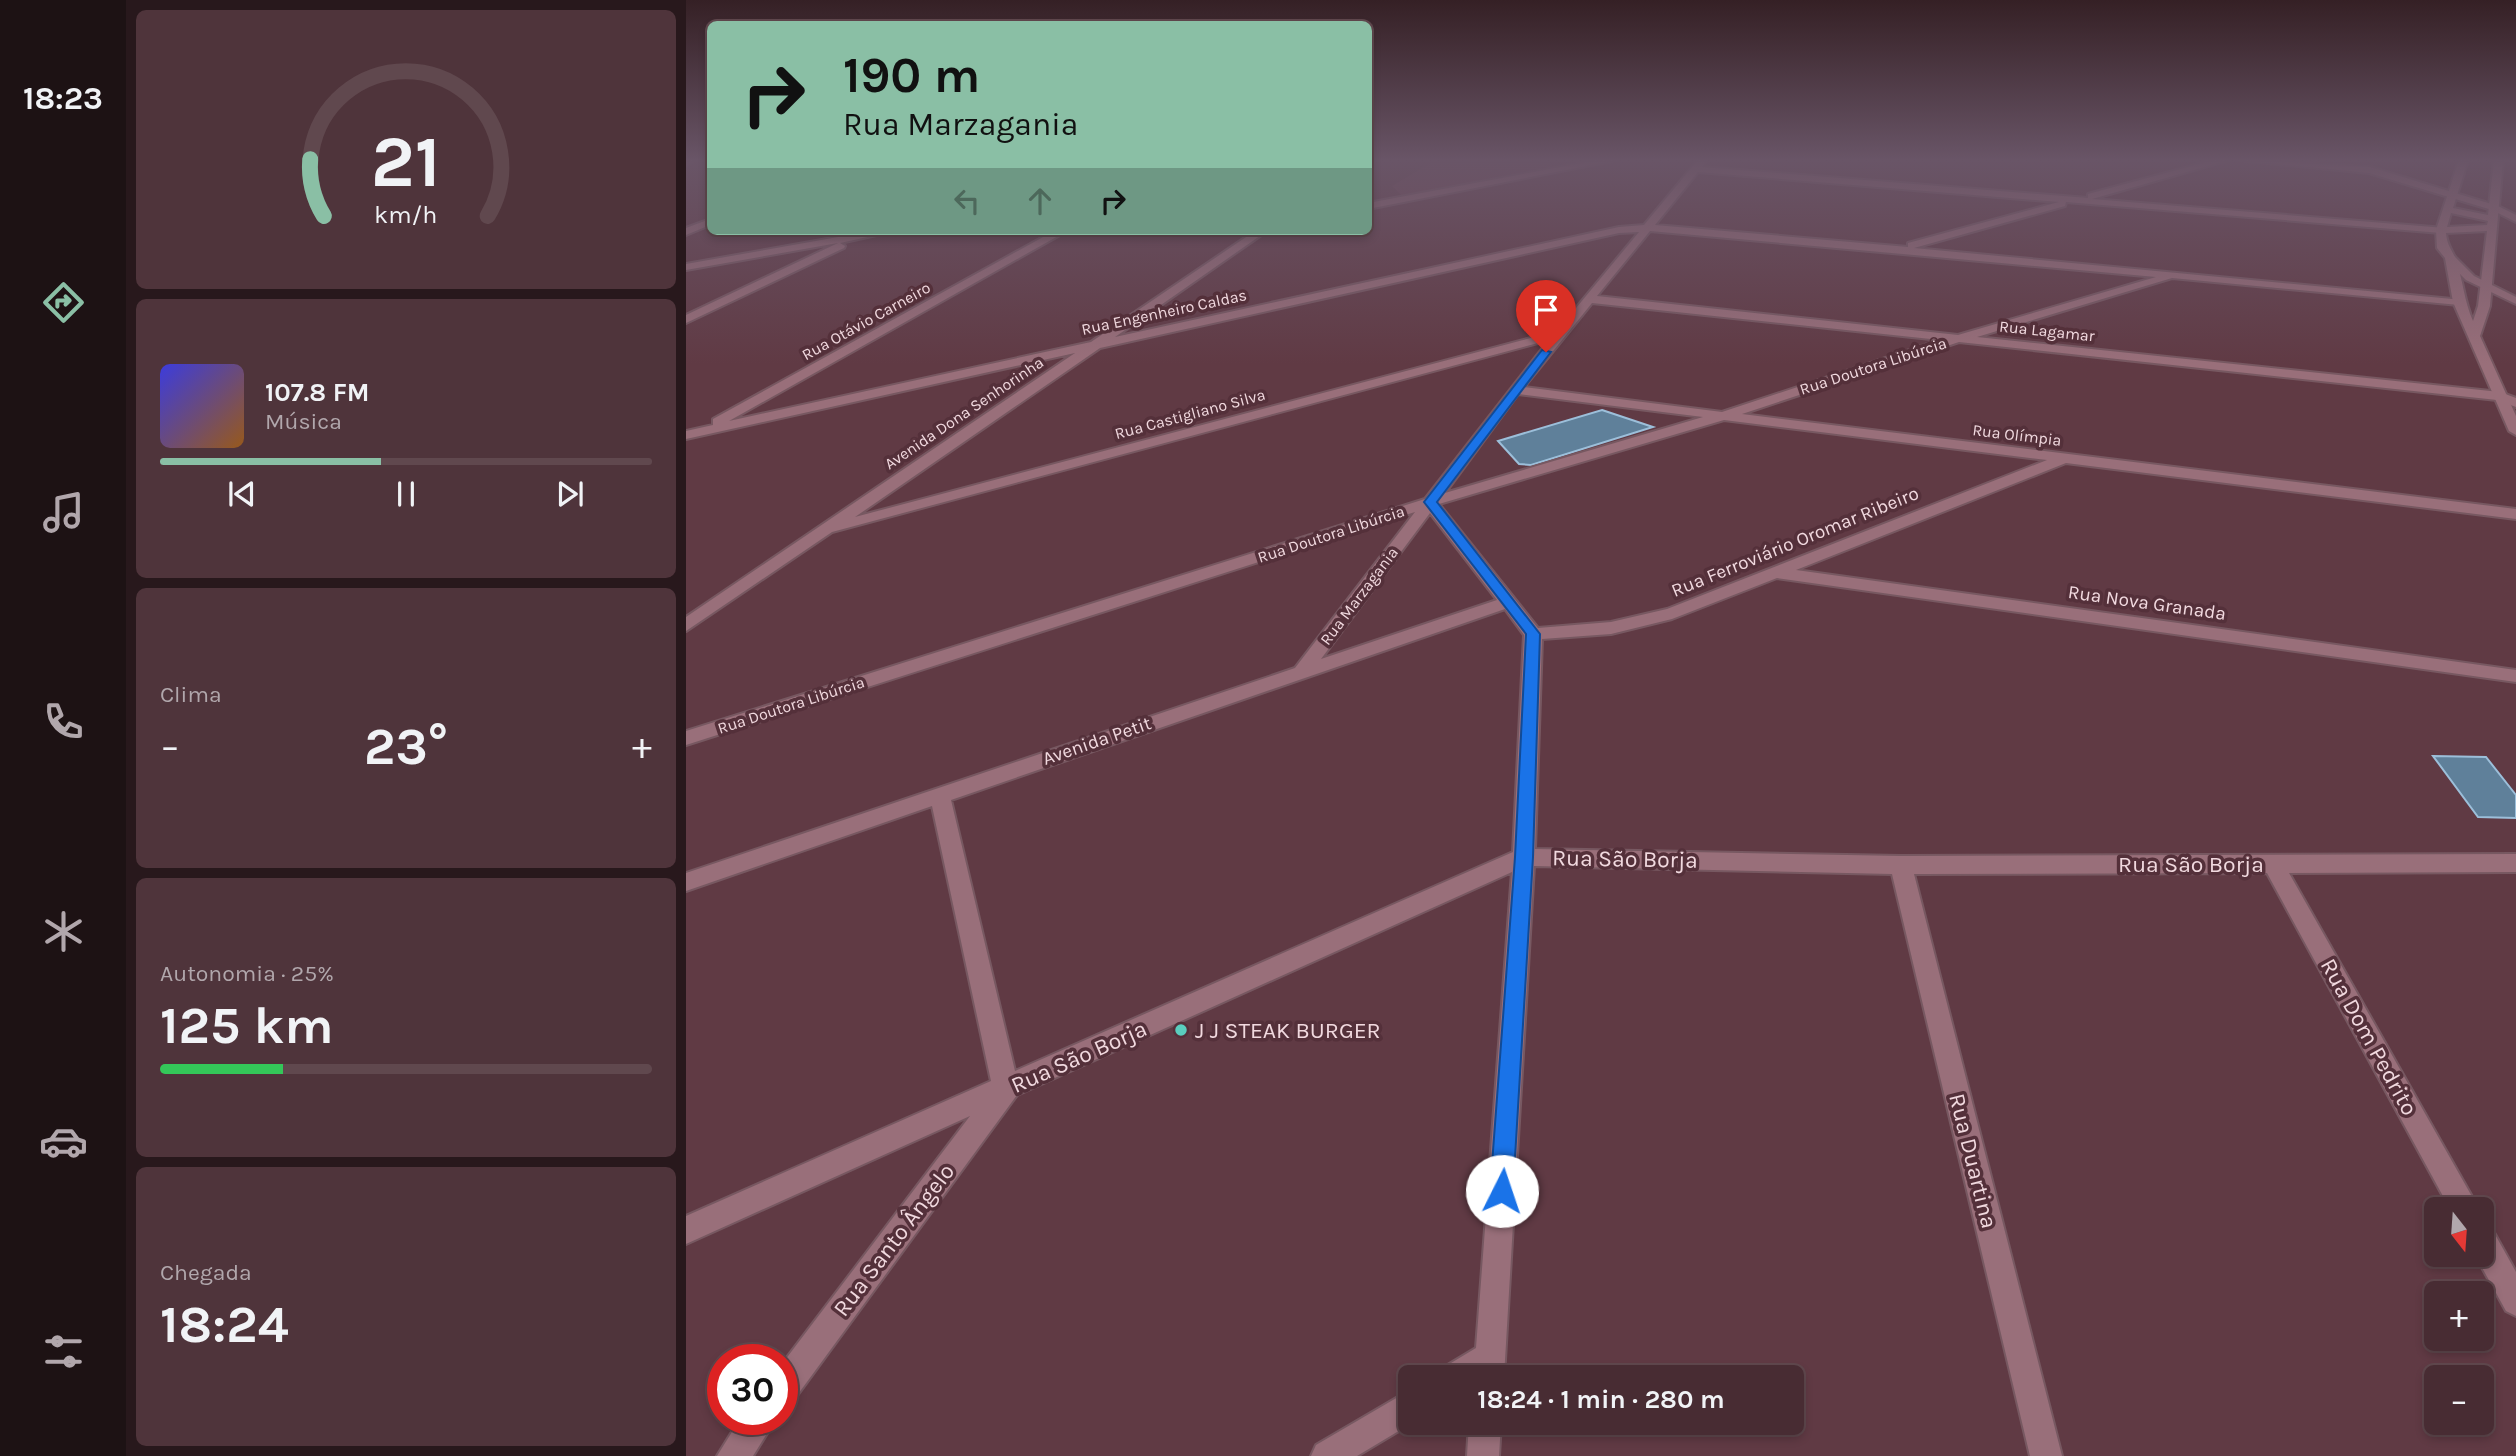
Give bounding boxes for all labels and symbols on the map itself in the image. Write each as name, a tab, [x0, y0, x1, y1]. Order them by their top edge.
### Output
street label: Rua Otávio Carneiro	[798, 278, 934, 364]
pin	[1516, 280, 1576, 352]
street label: Rua Engenheiro Caldas	[1080, 285, 1248, 339]
street label: Rua Lagamar	[1998, 317, 2096, 345]
street label: Rua Doutora Libúrcia	[1797, 333, 1949, 399]
street label: Avenida Dona Senhorinha	[881, 353, 1047, 473]
street label: Rua Castigliano Silva	[1113, 385, 1267, 443]
street label: Rua Olímpia	[1971, 420, 2063, 450]
street label: Rua Ferroviário Oromar Ribeiro	[1668, 482, 1922, 602]
street label: Rua Doutora Libúrcia	[1255, 501, 1407, 567]
street label: Rua Marzagania	[1316, 543, 1402, 649]
street label: Rua Nova Granada	[2067, 581, 2227, 625]
street label: Rua Doutora Libúrcia	[715, 672, 867, 738]
street label: Avenida Petit	[1040, 712, 1154, 770]
street label: Rua São Borja	[1552, 844, 1698, 874]
street label: Rua São Borja	[2118, 851, 2264, 878]
street label: Rua Dom Pedrito	[2315, 954, 2423, 1120]
street label: Rua São Borja	[1007, 1015, 1151, 1099]
place label: J J STEAK BURGER	[1195, 1017, 1381, 1044]
marker: J J STEAK BURGER	[1173, 1022, 1189, 1038]
street label: Rua Duartina	[1943, 1091, 2003, 1231]
position arrow	[1465, 1154, 1539, 1228]
street label: Rua Santo Ângelo	[828, 1158, 960, 1322]
north arrow	[2424, 1197, 2494, 1267]
speed limit sign: 30	[707, 1344, 798, 1435]

